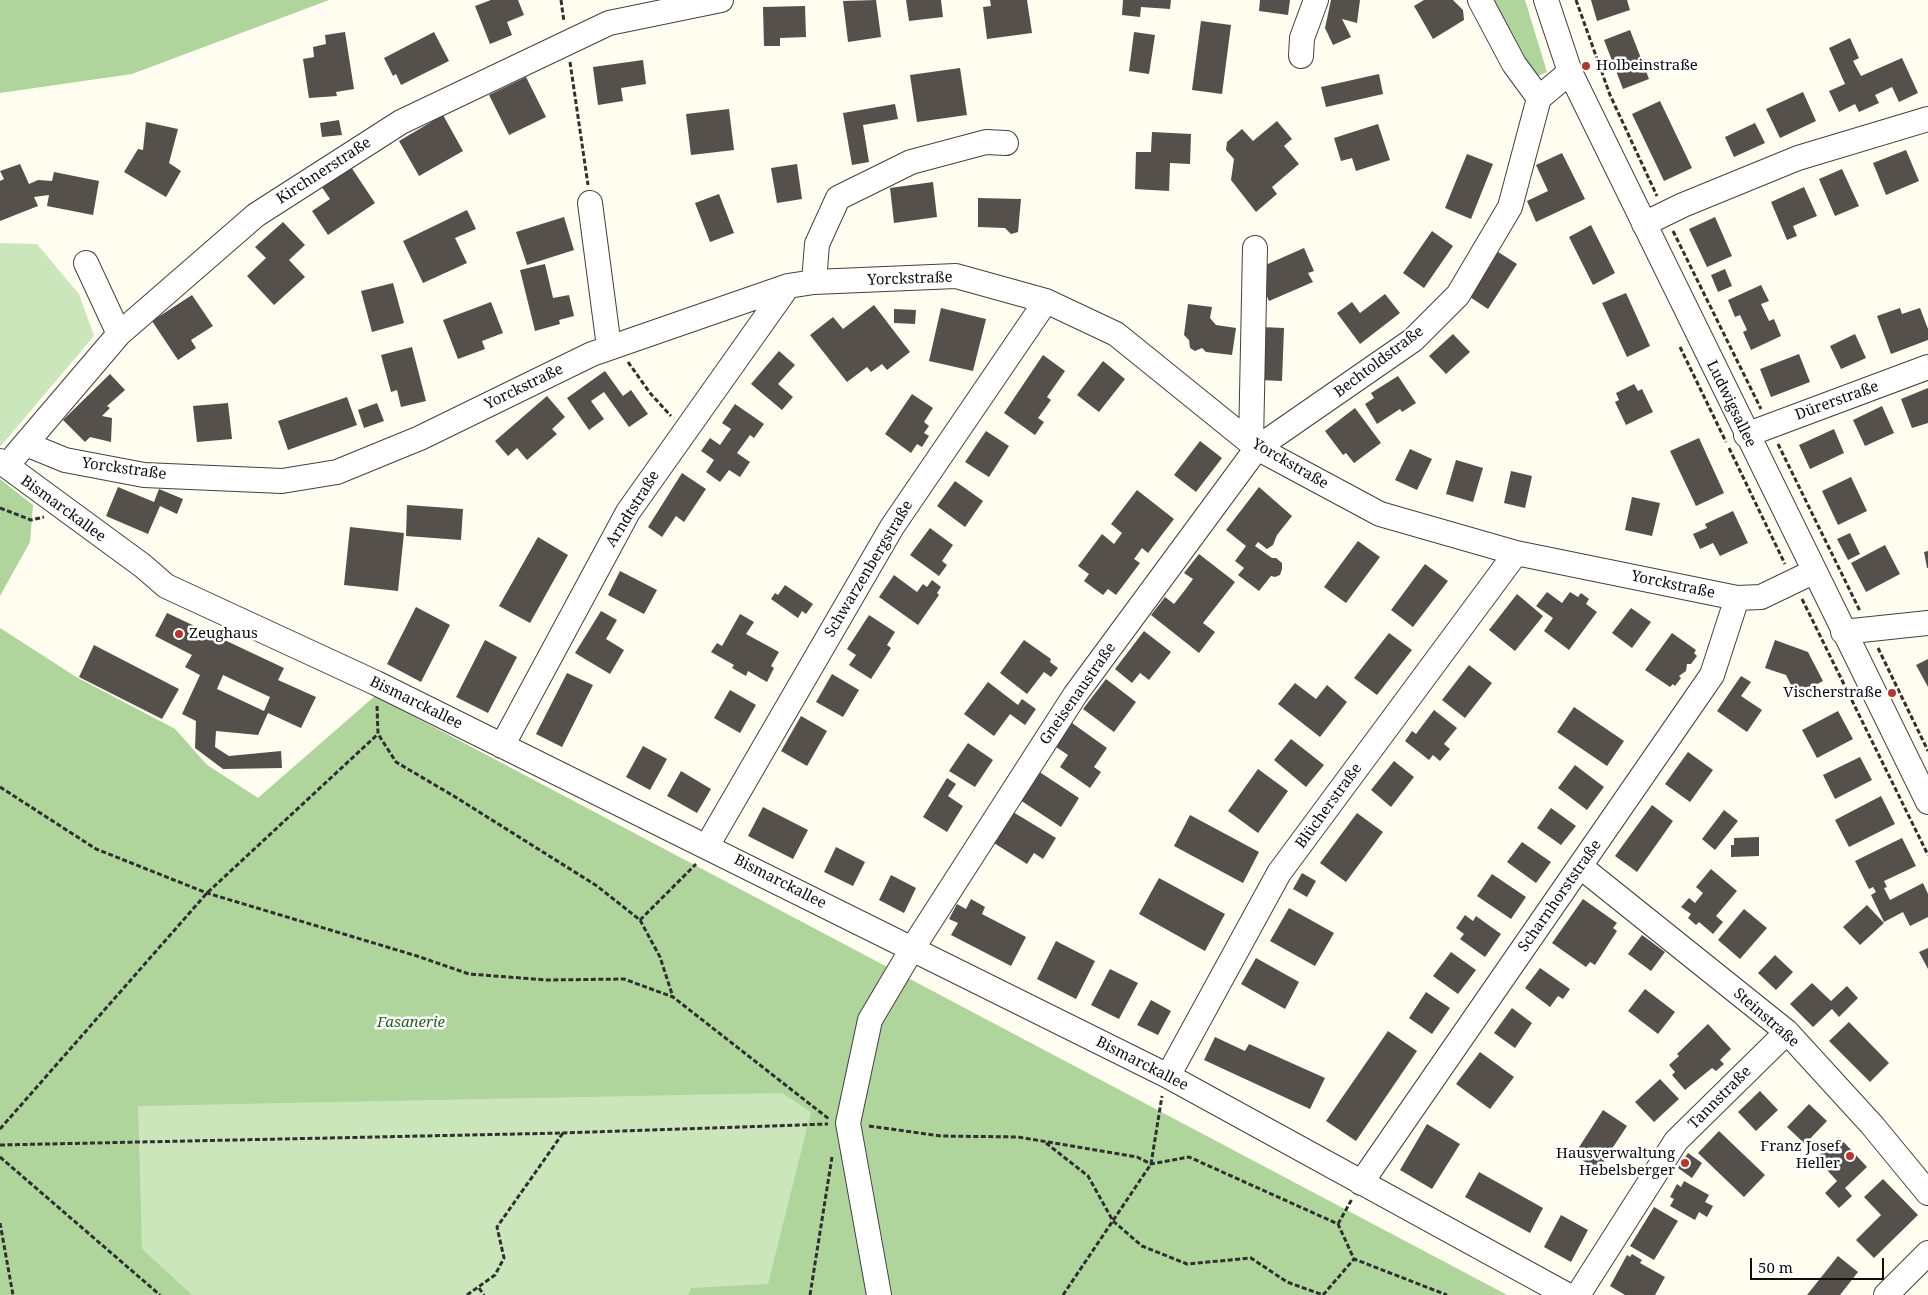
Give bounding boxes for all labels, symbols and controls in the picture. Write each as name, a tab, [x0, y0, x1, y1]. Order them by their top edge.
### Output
place label: Holbeinstraße	[1596, 57, 1698, 75]
marker: Holbeinstraße	[1580, 60, 1592, 72]
street label: Kirchnerstraße	[273, 134, 375, 208]
street label: Yorckstraße	[867, 269, 953, 289]
street label: Bechtoldstraße	[1331, 322, 1427, 402]
street label: Ludwigsallee	[1702, 358, 1760, 450]
street label: Yorckstraße	[482, 360, 566, 414]
street label: Dürerstraße	[1793, 378, 1881, 424]
street label: Yorckstraße	[1249, 435, 1331, 493]
street label: Yorckstraße	[81, 454, 167, 484]
street label: Arndtstraße	[602, 467, 664, 551]
street label: Bismarckallee	[17, 472, 109, 546]
street label: Schwarzenbergstraße	[821, 497, 917, 641]
street label: Yorckstraße	[1629, 567, 1717, 603]
place label: Zeughaus	[189, 625, 258, 643]
marker: Zeughaus	[173, 628, 185, 640]
street label: Gneisenaustraße	[1036, 639, 1120, 749]
street label: Bismarckallee	[367, 673, 465, 733]
place label: Vischerstraße	[1783, 684, 1882, 702]
marker: Vischerstraße	[1886, 687, 1898, 699]
street label: Blücherstraße	[1292, 760, 1366, 852]
street label: Scharnhorststraße	[1515, 837, 1605, 955]
street label: Bismarckallee	[731, 851, 829, 913]
street label: Steinstraße	[1730, 985, 1802, 1051]
park label: Fasanerie	[377, 1014, 445, 1032]
street label: Bismarckallee	[1093, 1033, 1191, 1095]
street label: Tannstraße	[1685, 1063, 1755, 1133]
place label: Franz Josef Heller	[1760, 1138, 1840, 1173]
place label: Hausverwaltung Hebelsberger	[1556, 1145, 1675, 1180]
marker: Franz Josef Heller	[1844, 1150, 1856, 1162]
marker: Hausverwaltung Hebelsberger	[1679, 1157, 1691, 1169]
scale bar	[1753, 1248, 1887, 1280]
text: 50 m	[1758, 1257, 1793, 1277]

